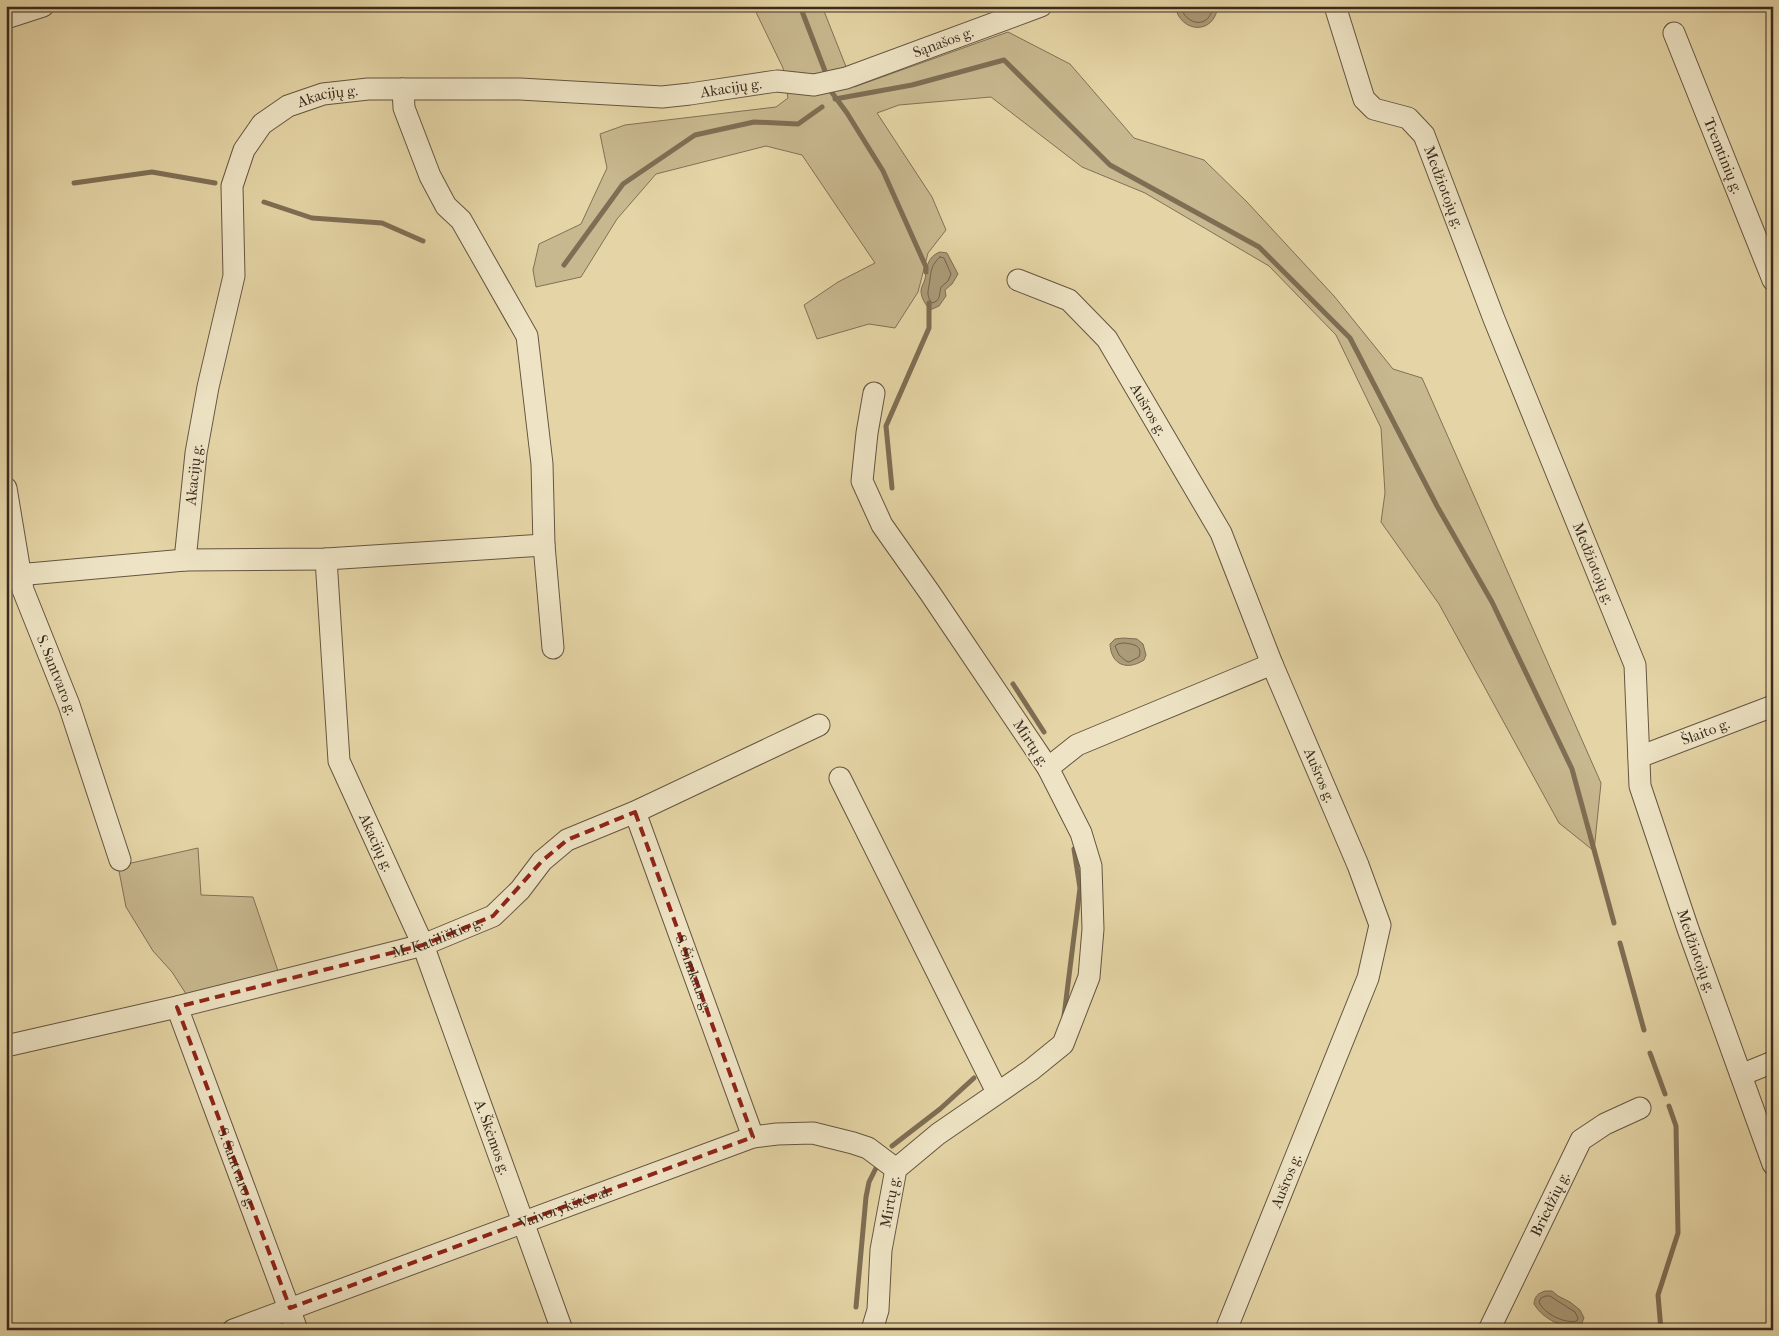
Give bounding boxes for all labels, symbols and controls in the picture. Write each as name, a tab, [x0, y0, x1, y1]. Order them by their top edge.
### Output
street label: Sąnašos g.	[910, 23, 976, 62]
street label: Akacijų g.	[698, 74, 763, 101]
street label: Akacijų g.	[294, 81, 359, 112]
street label: Tremtinių g.	[1700, 115, 1747, 196]
street label: Medžiotojų g.	[1420, 143, 1468, 231]
street label: Aušros g.	[1126, 379, 1171, 439]
street label: Akacijų g.	[182, 442, 207, 507]
street label: Medžiotojų g.	[1569, 520, 1618, 607]
street label: S. Santvaro g.	[33, 632, 81, 718]
street label: Šlaito g.	[1679, 714, 1732, 749]
street label: Mirtų g.	[1009, 716, 1053, 770]
street label: Aušros g.	[1300, 745, 1339, 805]
street label: Akacijų g.	[355, 810, 397, 874]
street label: Medžiotojų g.	[1673, 907, 1719, 995]
street label: M. Katiliškio g.	[390, 912, 485, 962]
street label: S. Šimkaus g.	[671, 932, 716, 1015]
street label: A. Škėmos g.	[470, 1096, 514, 1177]
street label: S. Santvaro g.	[214, 1125, 260, 1211]
street label: Aušros g.	[1267, 1151, 1305, 1212]
street label: Briedžių g.	[1527, 1169, 1573, 1239]
street label: Mirtų g.	[876, 1174, 904, 1229]
street label: Vaivorykštės al.	[515, 1181, 614, 1233]

